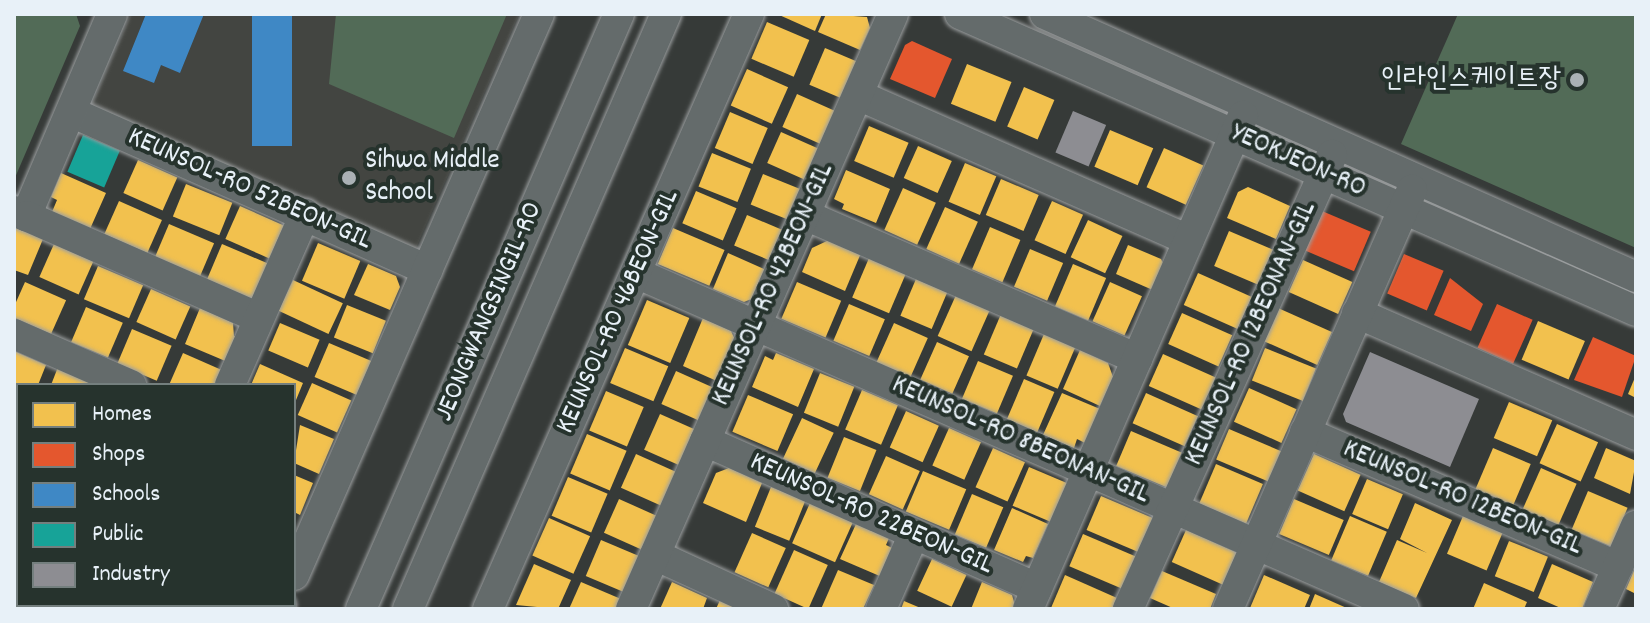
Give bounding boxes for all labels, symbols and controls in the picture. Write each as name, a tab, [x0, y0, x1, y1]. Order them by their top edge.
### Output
place label: 인라인스케이트장	[1381, 63, 1561, 97]
marker: 인라인스케이트장	[1568, 71, 1586, 89]
street label: YEOKJEON-RO	[1225, 117, 1371, 207]
street label: KEUNSOL-RO 52BEON-GIL	[122, 121, 376, 259]
place label: Sihwa Middle School	[365, 145, 500, 211]
street label: KEUNSOL-RO 42BEON-GIL	[705, 158, 843, 412]
marker: Sihwa Middle School	[340, 169, 358, 187]
street label: KEUNSOL-RO 46BEON-GIL	[550, 185, 688, 439]
street label: JEONGWANGSINGIL-RO	[429, 197, 551, 427]
street label: KEUNSOL-RO 12BEONAN-GIL	[1179, 197, 1325, 471]
street label: KEUNSOL-RO 8BEONAN-GIL	[886, 369, 1154, 513]
legend	[16, 383, 296, 607]
text: Homes	[92, 398, 152, 432]
street label: KEUNSOL-RO 12BEON-GIL	[1337, 433, 1587, 565]
text: Shops	[92, 438, 145, 472]
street label: KEUNSOL-RO 22BEON-GIL	[744, 446, 998, 584]
text: Schools	[92, 478, 160, 512]
text: Public	[92, 518, 143, 552]
text: Industry	[92, 558, 170, 592]

